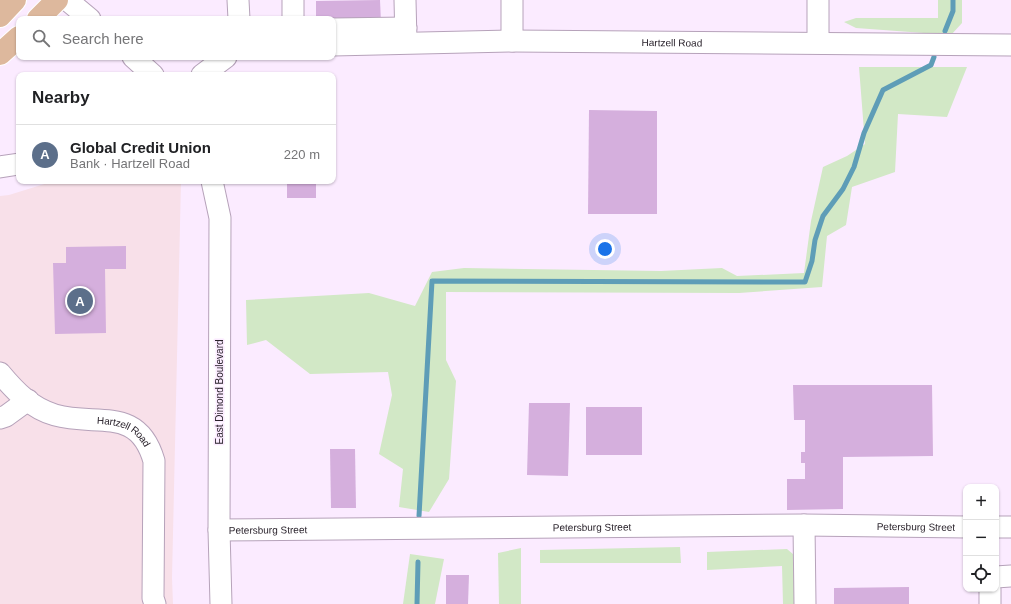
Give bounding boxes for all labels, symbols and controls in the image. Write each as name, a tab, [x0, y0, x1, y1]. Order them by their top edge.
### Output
search box	[16, 16, 336, 60]
icon: search	[30, 27, 52, 49]
text: Search here	[62, 30, 144, 47]
street label: Hartzell Road	[642, 37, 702, 48]
text: Nearby	[32, 88, 90, 107]
text: Global Credit Union	[70, 139, 211, 156]
text: A	[40, 147, 50, 162]
text: 220 m	[284, 147, 320, 162]
text: Bank · Hartzell Road	[70, 156, 190, 171]
your location	[595, 239, 615, 259]
pin: A	[67, 286, 93, 316]
street label: East Dimond Boulevard	[214, 339, 225, 445]
street label: Hartzell Road	[97, 414, 153, 448]
map controls	[963, 484, 999, 592]
button: +	[963, 484, 999, 520]
street label: Petersburg Street	[877, 520, 955, 532]
button: −	[963, 520, 999, 556]
street label: Petersburg Street	[553, 521, 631, 533]
street label: Petersburg Street	[229, 524, 307, 535]
button: locate	[963, 556, 999, 592]

